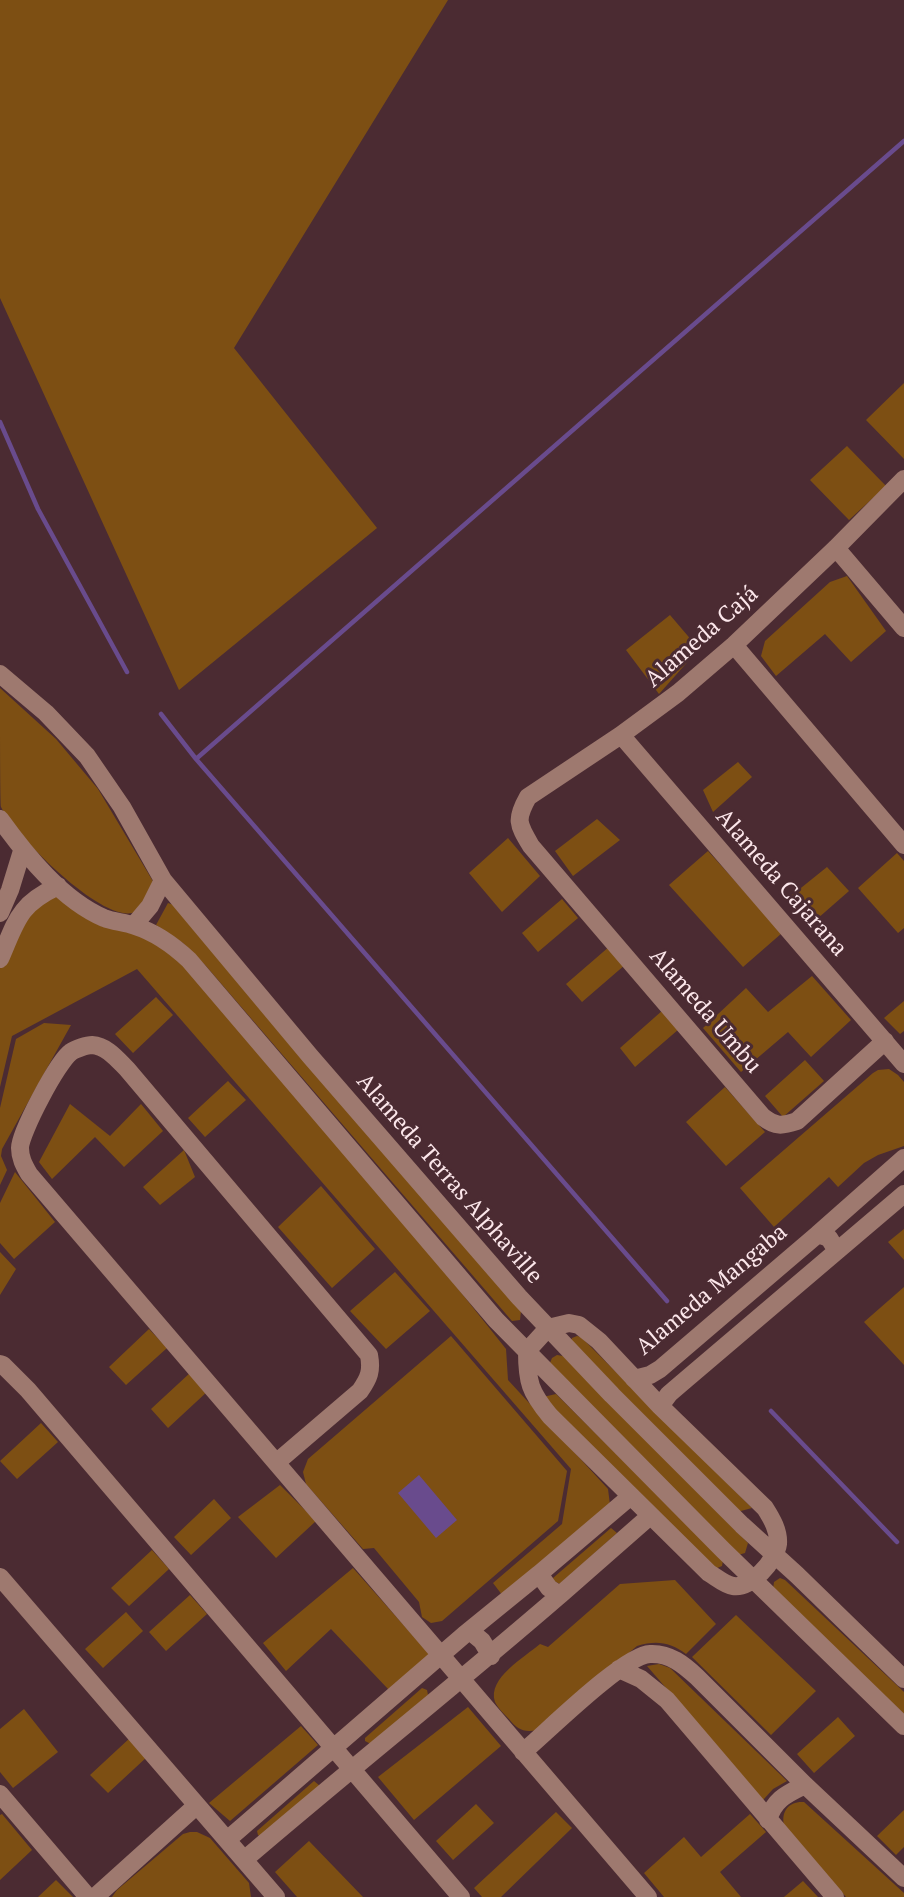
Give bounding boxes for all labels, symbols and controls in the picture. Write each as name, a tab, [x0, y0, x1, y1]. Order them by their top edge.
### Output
street label: Alameda Cajá	[640, 581, 764, 693]
street label: Alameda Cajarana	[710, 804, 852, 962]
street label: Alameda Umbu	[643, 943, 767, 1079]
street label: Alameda Terras Alphaville	[350, 1068, 548, 1290]
street label: Alameda Mangaba	[631, 1219, 793, 1361]

